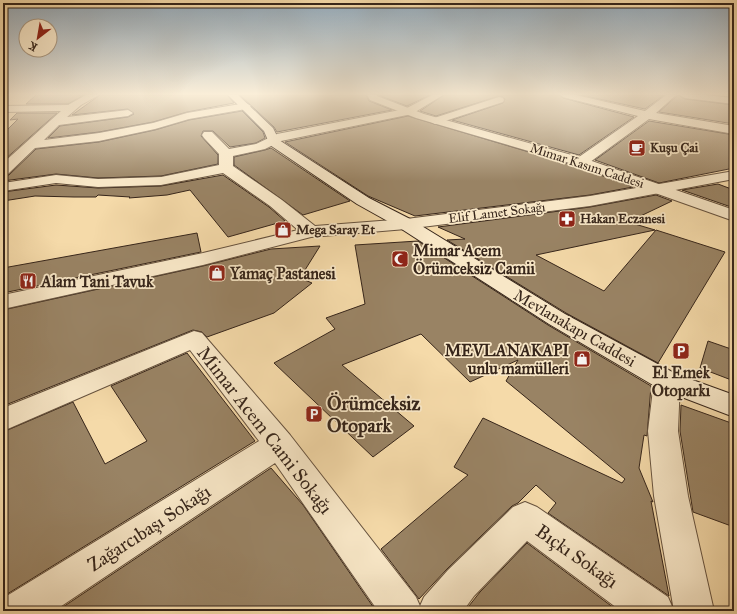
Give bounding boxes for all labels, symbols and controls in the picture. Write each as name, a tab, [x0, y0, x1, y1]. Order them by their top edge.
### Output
north arrow	[18, 18, 58, 58]
text: K	[25, 38, 40, 54]
cafe icon: Kuşu Çai	[627, 138, 647, 158]
street label: Mimar Kasım Caddesi	[528, 140, 646, 192]
place label: Kuşu Çai	[650, 140, 699, 156]
street label: Elif Lamet Sokağı	[448, 199, 547, 227]
pharmacy icon: Hakan Eczanesi	[557, 209, 577, 229]
place label: Hakan Eczanesi	[580, 211, 666, 227]
shop icon: Mega Saray Et	[273, 220, 293, 240]
place label: Mega Saray Et	[296, 222, 375, 238]
place label: Mimar Acem Örümceksiz Camii	[413, 241, 536, 278]
mosque icon: Mimar Acem Örümceksiz Camii	[390, 249, 410, 269]
shop icon: Yamaç Pastanesi	[207, 263, 227, 283]
place label: Yamaç Pastanesi	[229, 264, 336, 284]
restaurant icon: Alam Tani Tavuk	[18, 271, 38, 291]
place label: Alam Tani Tavuk	[40, 272, 154, 291]
street label: Mevlanakapı Caddesi	[511, 285, 640, 371]
place label: MEVLANAKAPI unlu mamülleri	[445, 341, 570, 378]
parking icon: El Emek Otoparkı	[671, 341, 691, 361]
street label: Mimar Acem Cami Sokağı	[192, 342, 338, 519]
shop icon: MEVLANAKAPI unlu mamülleri	[572, 349, 592, 369]
place label: El Emek Otoparkı	[652, 363, 711, 401]
place label: Örümceksiz Otopark	[327, 391, 421, 438]
parking icon: Örümceksiz Otopark	[304, 404, 324, 424]
street label: Zağarcıbaşı Sokağı	[83, 480, 215, 577]
street label: Bıçkı Sokağı	[531, 519, 623, 594]

